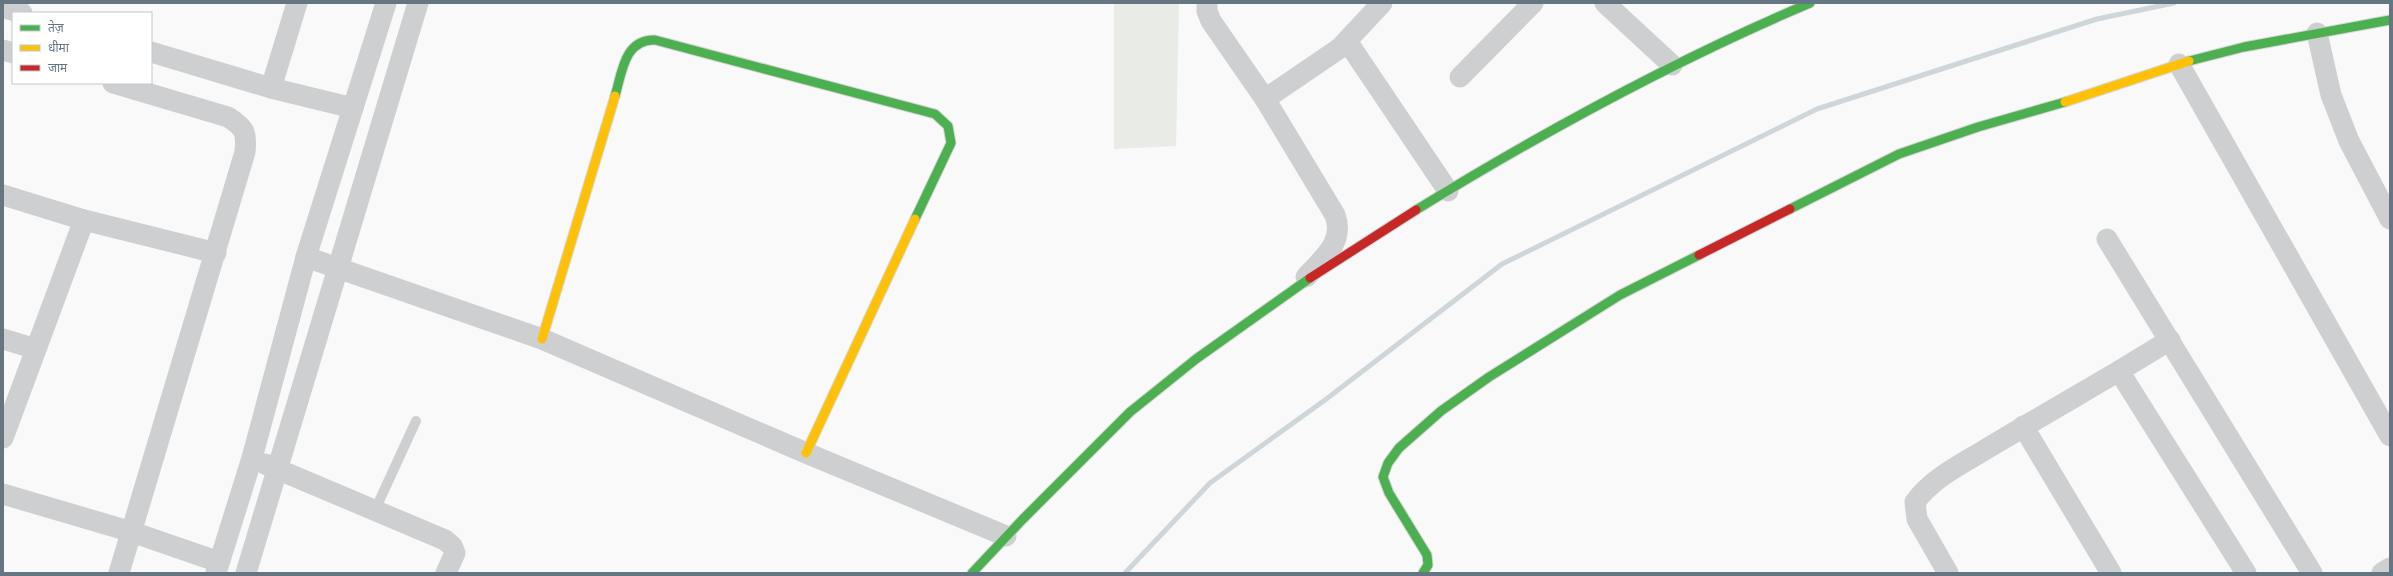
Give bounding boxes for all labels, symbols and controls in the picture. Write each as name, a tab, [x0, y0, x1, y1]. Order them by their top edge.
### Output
legend	[12, 12, 152, 84]
text: तेज़	[48, 20, 65, 35]
text: धीमा	[48, 40, 70, 55]
text: जाम	[48, 60, 68, 75]

